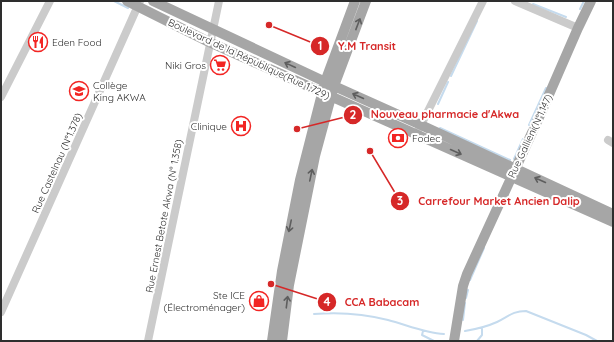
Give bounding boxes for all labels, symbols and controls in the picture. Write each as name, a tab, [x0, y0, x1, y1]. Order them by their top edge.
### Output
street label: Boulevard de la République(Rue 1.729)	[166, 16, 332, 102]
one-way arrow	[354, 18, 362, 30]
restaurant icon: Eden Food	[27, 31, 49, 53]
callout: Y.M Transit	[310, 34, 404, 57]
place label: Eden Food	[52, 36, 102, 49]
text: Y.M Transit	[338, 39, 396, 53]
supermarket icon: Niki Gros	[209, 54, 231, 76]
place label: Niki Gros	[165, 59, 206, 72]
one-way arrow	[284, 61, 296, 68]
place label: Collège King AKWA	[93, 79, 146, 104]
school or university icon: Collège King AKWA	[68, 80, 90, 102]
one-way arrow	[352, 92, 364, 99]
street label: Rue Gallieni(N°1.147)	[505, 92, 555, 180]
callout: Nouveau pharmacie d'Akwa	[343, 103, 527, 126]
text: 2	[350, 107, 357, 122]
text: Nouveau pharmacie d'Akwa	[371, 107, 519, 121]
street label: Rue Castelnau (N°1.378)	[29, 110, 85, 215]
hospital icon: Clinique	[230, 115, 252, 137]
place label: Clinique	[191, 120, 227, 133]
bank icon: Fodec	[387, 127, 409, 149]
place label: Fodec	[412, 132, 440, 145]
street label: Rue Ernest Betote Akwa (N° 1.358)	[143, 138, 185, 294]
one-way arrow	[450, 149, 462, 156]
one-way arrow	[308, 169, 316, 182]
one-way arrow	[534, 176, 546, 183]
callout: Carrefour Market Ancien Dalip	[390, 190, 587, 213]
text: 3	[397, 193, 403, 208]
text: Carrefour Market Ancien Dalip	[418, 194, 580, 208]
one-way arrow	[286, 220, 294, 233]
place label: Ste ICE (Électroménager)	[164, 289, 245, 314]
shop icon: Ste ICE (Électroménager)	[248, 290, 270, 312]
callout: CCA Babacam	[317, 291, 427, 314]
text: 4	[323, 294, 331, 309]
text: CCA Babacam	[345, 295, 419, 309]
one-way arrow	[283, 296, 291, 309]

